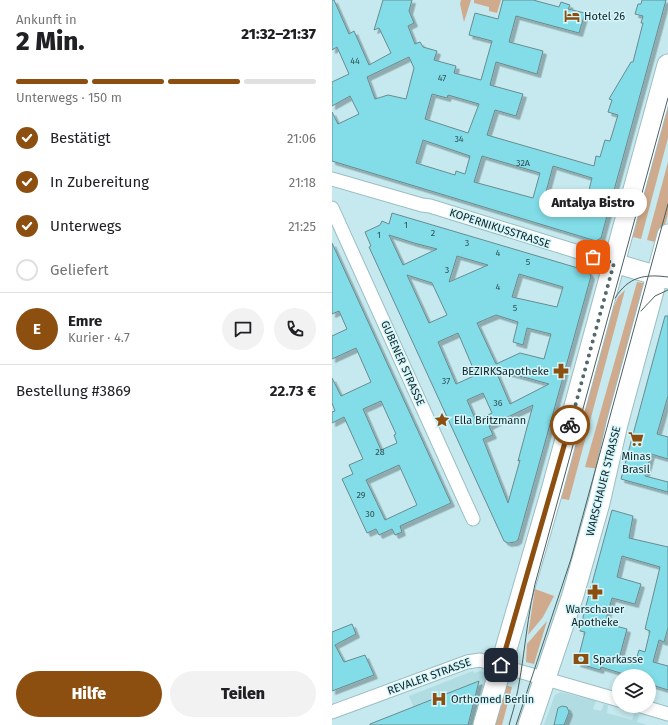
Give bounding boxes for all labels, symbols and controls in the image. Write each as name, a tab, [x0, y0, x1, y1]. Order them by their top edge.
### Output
hotel icon: Hotel 26	[563, 7, 581, 25]
place label: Hotel 26	[584, 10, 625, 23]
text: Ankunft in	[16, 12, 77, 27]
text: 21:32–21:37	[241, 25, 316, 43]
text: 2 Min.	[16, 26, 85, 57]
house number: 44	[350, 56, 360, 66]
house number: 47	[438, 73, 446, 83]
text: Unterwegs · 150 m	[16, 90, 122, 105]
icon: check	[16, 127, 38, 149]
text: Bestätigt	[50, 129, 111, 147]
text: 21:06	[287, 131, 316, 146]
house number: 34	[454, 134, 464, 144]
house number: 32A	[516, 158, 531, 168]
icon: check	[16, 171, 38, 193]
text: In Zubereitung	[50, 173, 149, 191]
text: 21:18	[289, 175, 316, 190]
callout: Antalya Bistro	[539, 189, 647, 217]
text: Antalya Bistro	[551, 195, 635, 210]
street label: KOPERNIKUSSTRASSE	[448, 206, 552, 251]
icon: check	[16, 215, 38, 237]
text: Unterwegs	[50, 217, 122, 235]
text: 21:25	[288, 219, 316, 234]
house number: 1	[404, 220, 408, 230]
house number: 2	[431, 228, 435, 238]
house number: 1	[377, 230, 381, 240]
house number: 3	[465, 238, 469, 248]
pin	[576, 240, 610, 274]
icon: bag	[582, 246, 604, 268]
house number: 4	[496, 248, 501, 258]
house number: 5	[526, 257, 531, 267]
text: Geliefert	[50, 261, 109, 279]
house number: 3	[445, 265, 449, 275]
house number: 4	[496, 282, 501, 292]
house number: 5	[513, 303, 518, 313]
button: chat	[222, 308, 264, 350]
button: phone	[274, 308, 316, 350]
text: Emre	[68, 312, 102, 330]
street label: GUBENER STRASSE	[378, 319, 427, 408]
text: E	[33, 320, 41, 338]
text: Kurier · 4.7	[68, 330, 130, 345]
pharmacy icon: BEZIRKSapotheke	[552, 362, 570, 380]
place label: BEZIRKSapotheke	[462, 365, 549, 378]
house number: 37	[442, 376, 450, 386]
text: Bestellung #3869	[16, 382, 131, 400]
text: 22.73 €	[270, 382, 316, 400]
house number: 36	[493, 398, 503, 408]
courier	[550, 405, 590, 445]
place icon: Ella Britzmann	[433, 411, 451, 429]
place label: Ella Britzmann	[454, 414, 526, 427]
icon: bike	[559, 414, 581, 436]
street label: WARSCHAUER STRASSE	[584, 425, 623, 537]
supermarket icon: Minas Brasil	[627, 430, 645, 448]
house number: 28	[375, 447, 385, 457]
place label: Minas Brasil	[621, 450, 651, 476]
house number: 29	[356, 490, 366, 500]
house number: 30	[365, 509, 375, 519]
pharmacy icon: Warschauer Apotheke	[586, 583, 604, 601]
place label: Warschauer Apotheke	[566, 603, 625, 629]
pin	[484, 648, 518, 682]
bank icon: Sparkasse	[572, 650, 590, 668]
place label: Sparkasse	[593, 653, 643, 666]
icon: home	[490, 654, 512, 676]
street label: REVALER STRASSE	[386, 655, 473, 698]
map controls	[612, 669, 656, 713]
button: layers	[612, 669, 656, 713]
button: Hilfe	[16, 671, 162, 717]
button: Teilen	[170, 671, 316, 717]
hospital icon: Orthomed Berlin	[430, 690, 448, 708]
place label: Orthomed Berlin	[451, 693, 534, 706]

